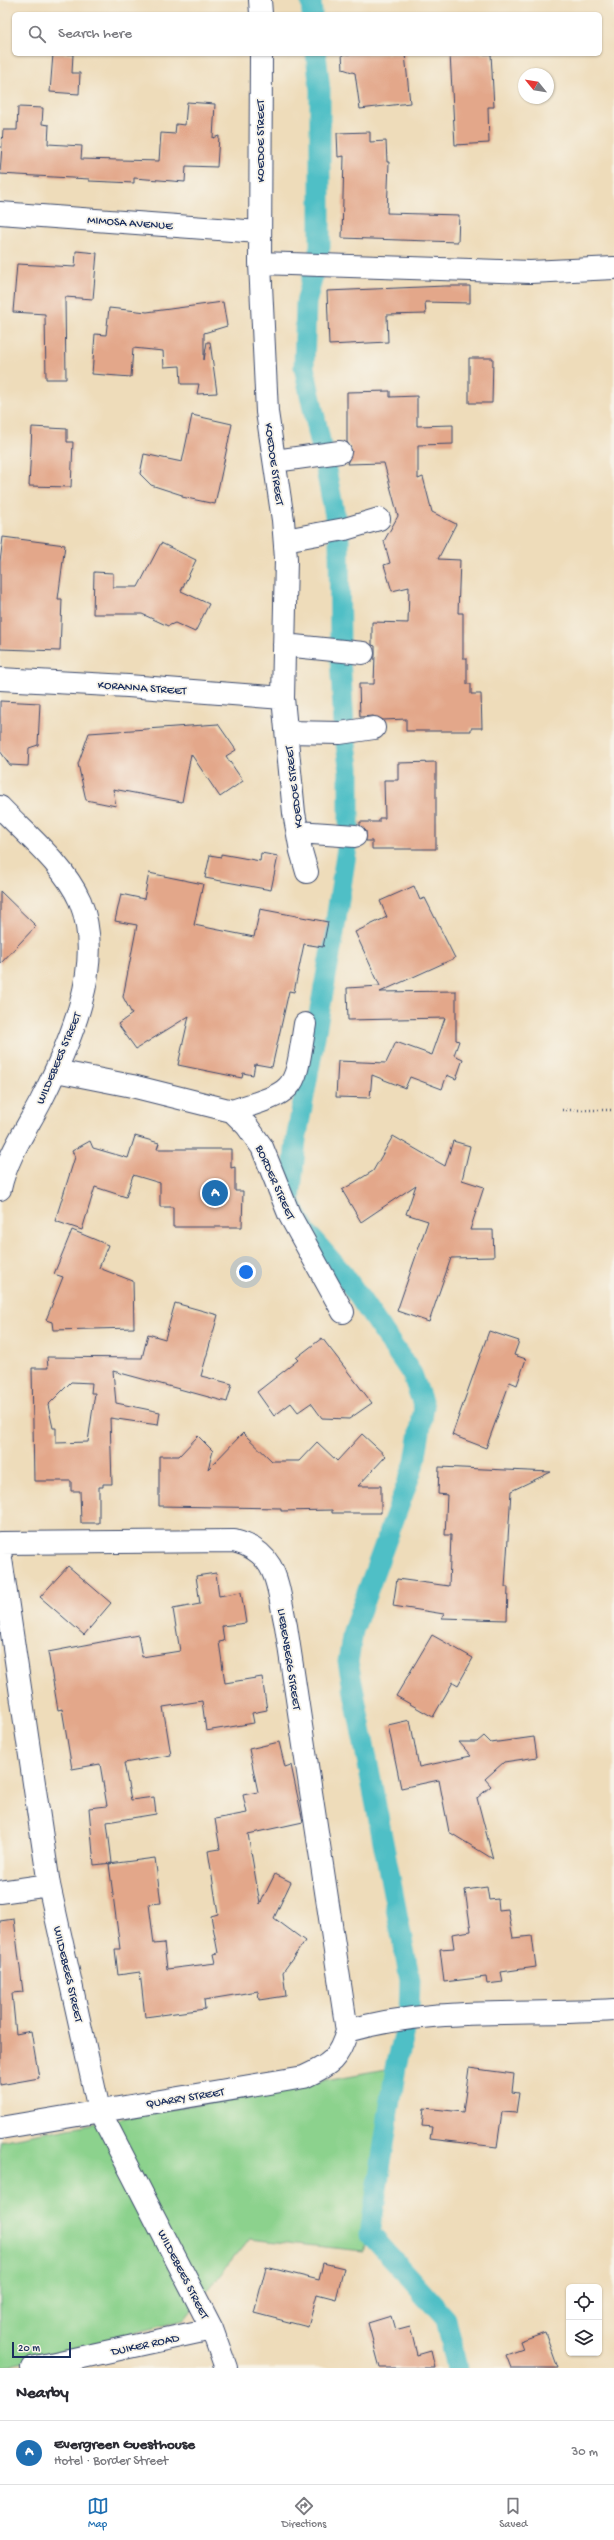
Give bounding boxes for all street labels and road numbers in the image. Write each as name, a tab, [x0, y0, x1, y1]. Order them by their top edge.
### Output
street label: KOEDOE STREET	[255, 98, 269, 182]
street label: MIMOSA AVENUE	[87, 214, 174, 234]
street label: KOEDOE STREET	[260, 422, 286, 508]
street label: KORANNA STREET	[97, 679, 188, 699]
street label: KOEDOE STREET	[283, 743, 307, 829]
street label: WILDEBEES STREET	[34, 1010, 86, 1107]
street label: BORDER STREET	[251, 1142, 297, 1224]
street label: LIEBENBERG STREET	[273, 1608, 303, 1712]
street label: WILDEBEES STREET	[49, 1925, 85, 2025]
street label: QUARRY STREET	[145, 2086, 227, 2112]
street label: WILDEBEES STREET	[154, 2228, 211, 2323]
street label: DUIKER ROAD	[109, 2332, 181, 2360]

